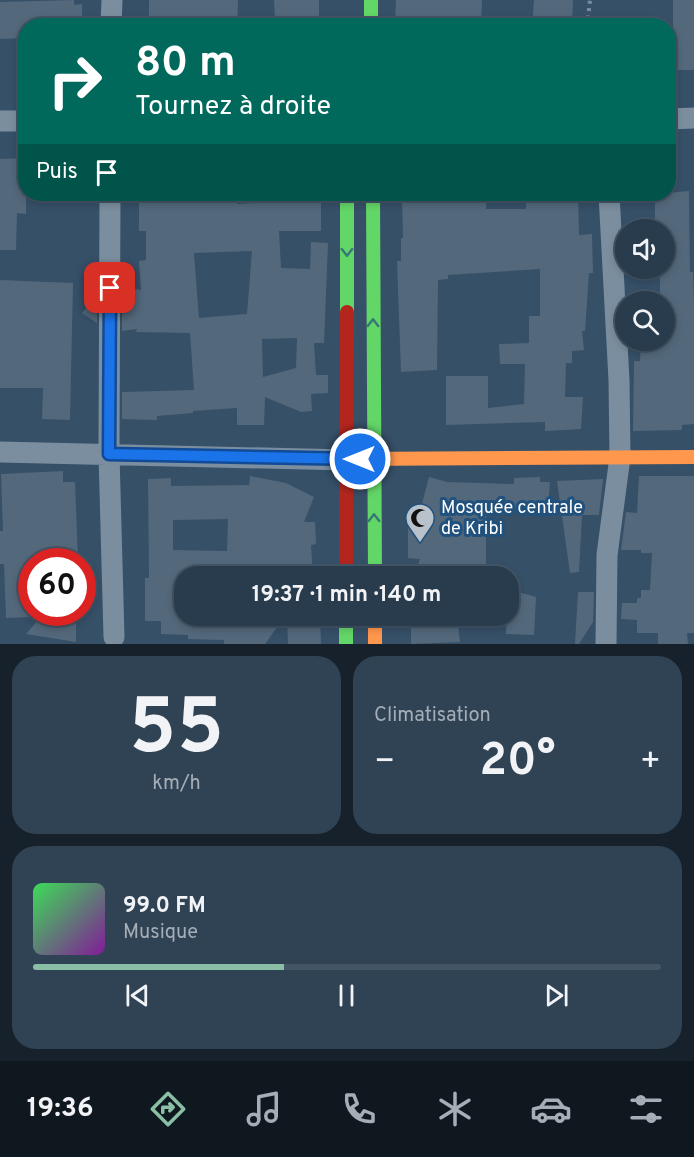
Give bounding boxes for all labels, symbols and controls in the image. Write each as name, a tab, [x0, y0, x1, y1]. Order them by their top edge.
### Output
text: 80 m	[135, 38, 236, 91]
icon: right	[36, 42, 114, 120]
text: Tournez à droite	[135, 90, 331, 124]
icon: arrive	[90, 156, 123, 189]
text: Puis	[36, 159, 78, 186]
map controls	[615, 219, 675, 351]
button: sound	[615, 219, 675, 279]
one-way arrow	[341, 247, 353, 256]
pin	[84, 262, 135, 313]
icon: arrive	[93, 271, 126, 304]
button: search	[615, 291, 675, 351]
one-way arrow	[367, 318, 379, 327]
position arrow	[328, 427, 392, 491]
place label: Mosquée centrale de Kribi	[441, 497, 583, 541]
mosque icon: Mosquée centrale de Kribi	[404, 502, 436, 544]
one-way arrow	[368, 513, 380, 522]
speed limit sign: 60	[18, 548, 96, 626]
text: 19:37 · 1 min · 140 m	[252, 582, 441, 609]
text: 55	[129, 682, 224, 781]
text: Climatisation	[374, 703, 491, 729]
text: 20°	[480, 734, 555, 791]
text: −	[374, 742, 395, 784]
text: +	[640, 742, 661, 784]
text: km/h	[152, 771, 201, 797]
text: 99.0 FM	[123, 893, 206, 920]
text: Musique	[123, 920, 198, 946]
icon: previous	[121, 979, 154, 1012]
icon: pause	[330, 979, 363, 1012]
icon: next	[540, 979, 573, 1012]
icon: directions	[147, 1088, 189, 1130]
icon: music	[243, 1088, 285, 1130]
icon: phone	[338, 1088, 380, 1130]
icon: climate	[434, 1088, 476, 1130]
icon: car	[530, 1088, 572, 1130]
icon: filters	[625, 1088, 667, 1130]
text: 19:36	[27, 1092, 94, 1126]

